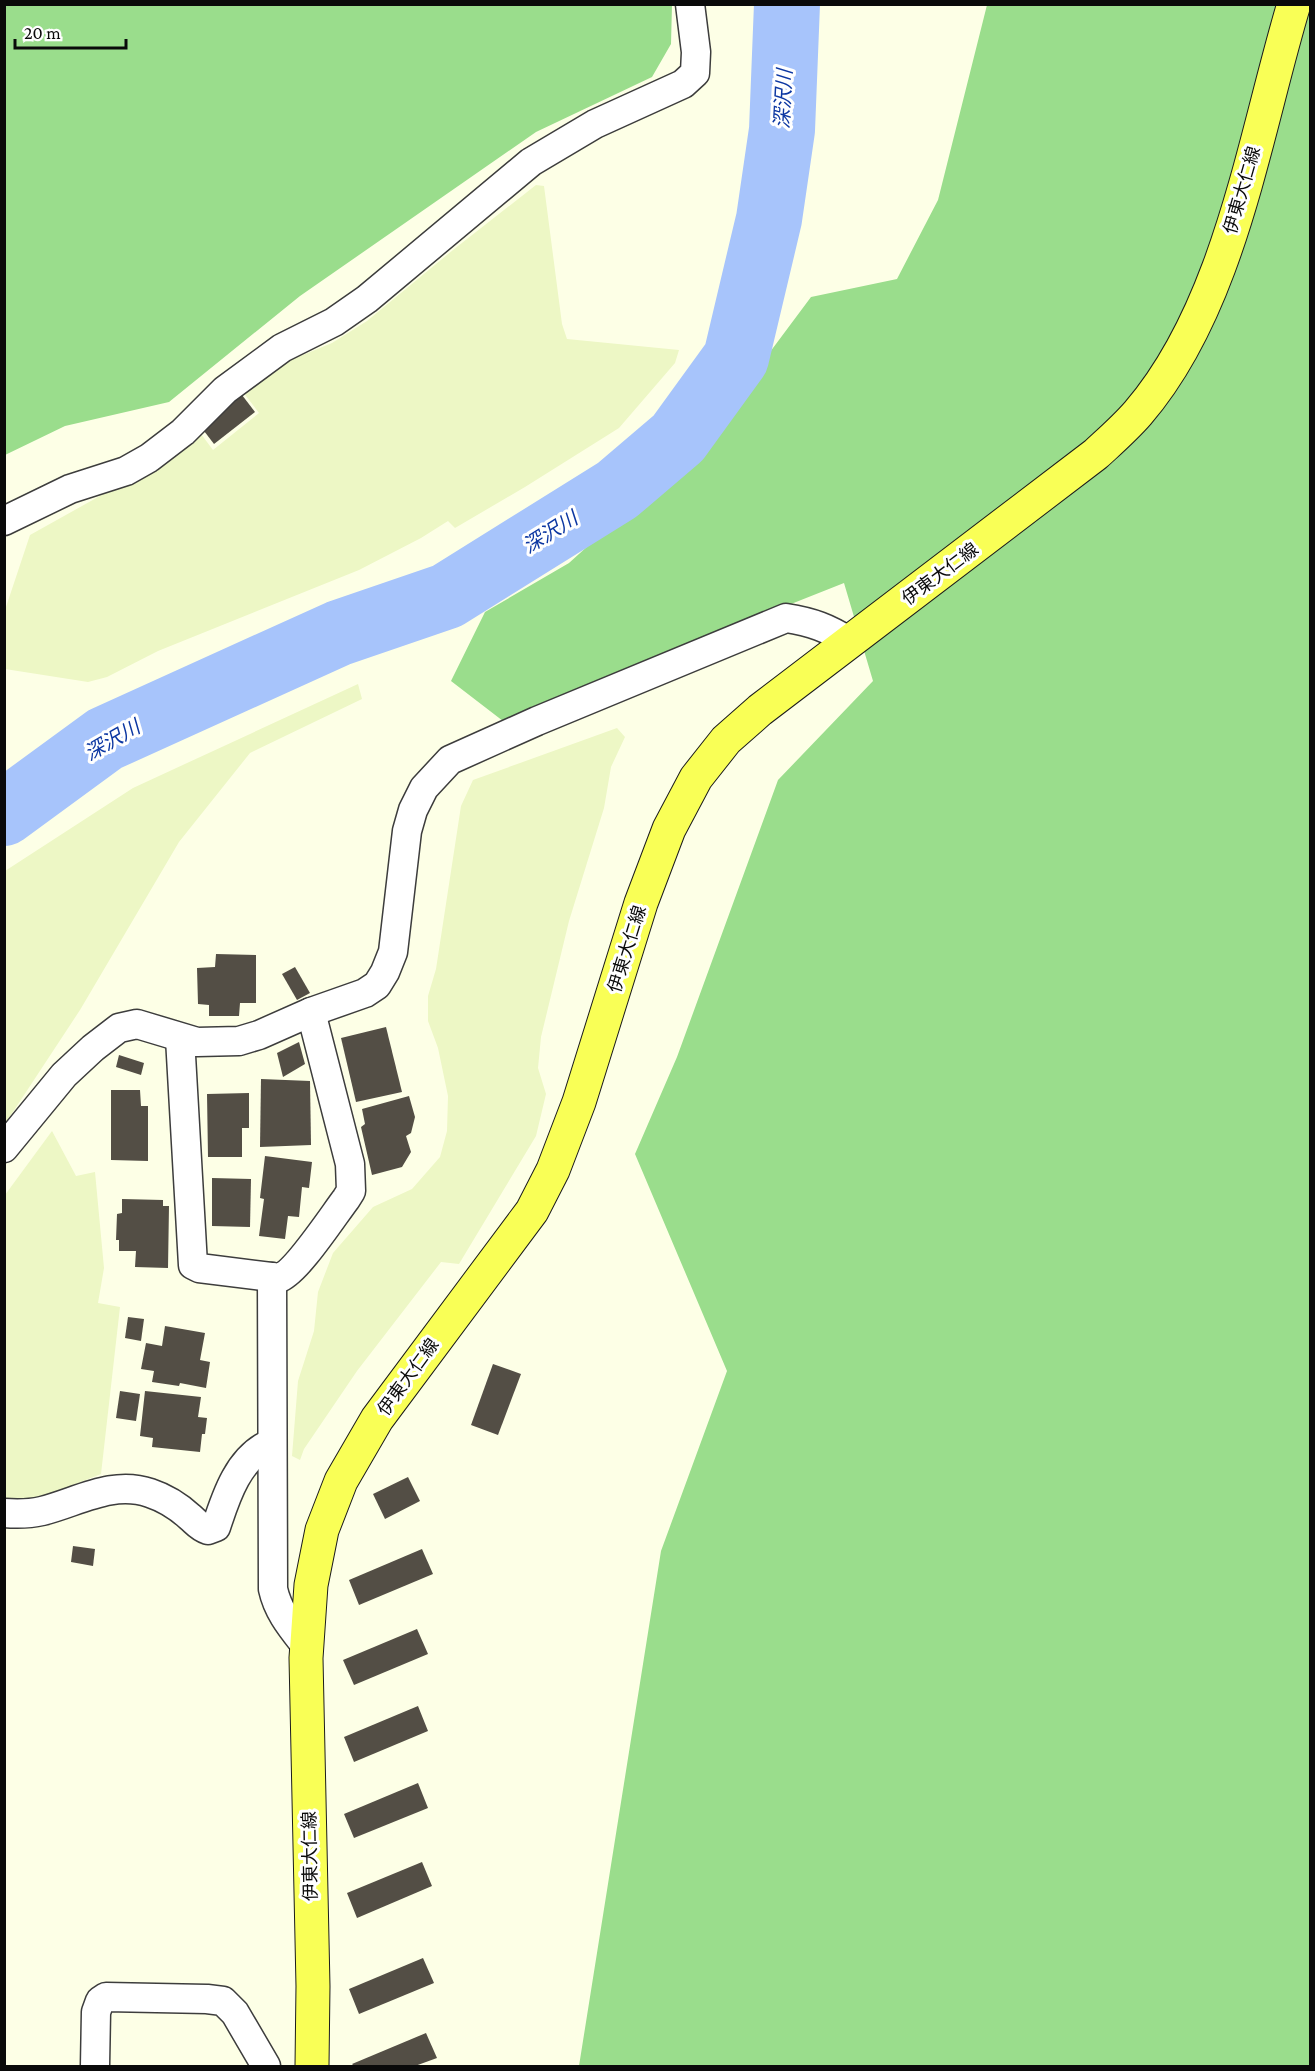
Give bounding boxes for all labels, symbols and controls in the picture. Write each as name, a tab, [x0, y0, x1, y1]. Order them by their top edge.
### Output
scale bar	[15, 12, 126, 50]
text: 20 m	[24, 23, 61, 43]
water label: 深沢川	[770, 66, 796, 130]
street label: 伊東大仁線	[1220, 144, 1264, 236]
water label: 深沢川	[519, 506, 583, 557]
street label: 伊東大仁線	[898, 539, 982, 609]
water label: 深沢川	[81, 714, 145, 765]
street label: 伊東大仁線	[604, 903, 650, 995]
street label: 伊東大仁線	[373, 1335, 443, 1419]
street label: 伊東大仁線	[299, 1811, 321, 1901]

